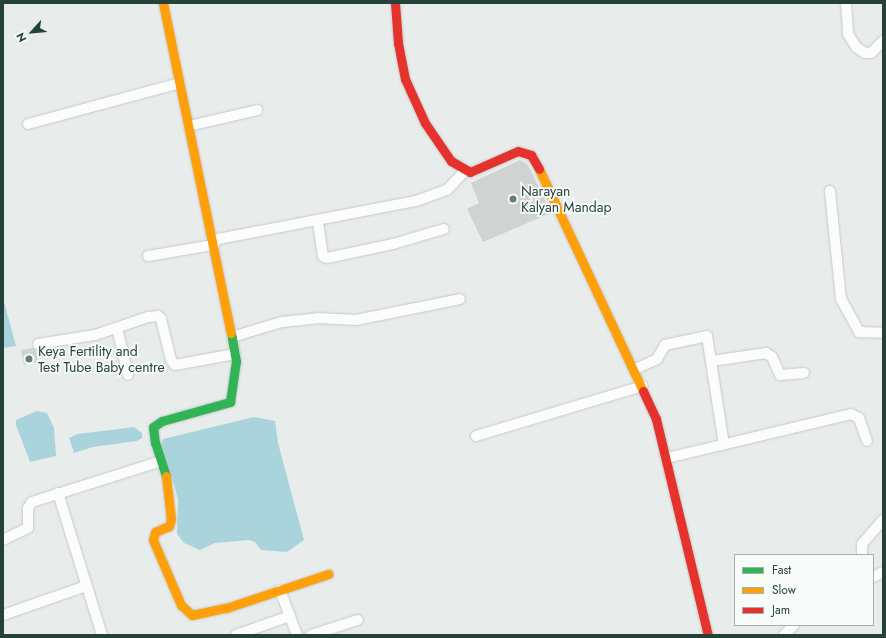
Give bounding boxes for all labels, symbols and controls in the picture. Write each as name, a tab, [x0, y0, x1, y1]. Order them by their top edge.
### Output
north arrow	[12, 12, 52, 52]
text: N	[12, 30, 30, 45]
place label: Narayan Kalyan Mandap	[521, 183, 611, 216]
marker: Narayan Kalyan Mandap	[508, 194, 518, 204]
place label: Keya Fertility and Test Tube Baby centre	[38, 343, 165, 376]
marker: Keya Fertility and Test Tube Baby centre	[23, 353, 35, 365]
legend	[734, 554, 874, 626]
text: Fast	[772, 561, 791, 579]
text: Slow	[772, 581, 796, 599]
text: Jam	[772, 601, 790, 619]

